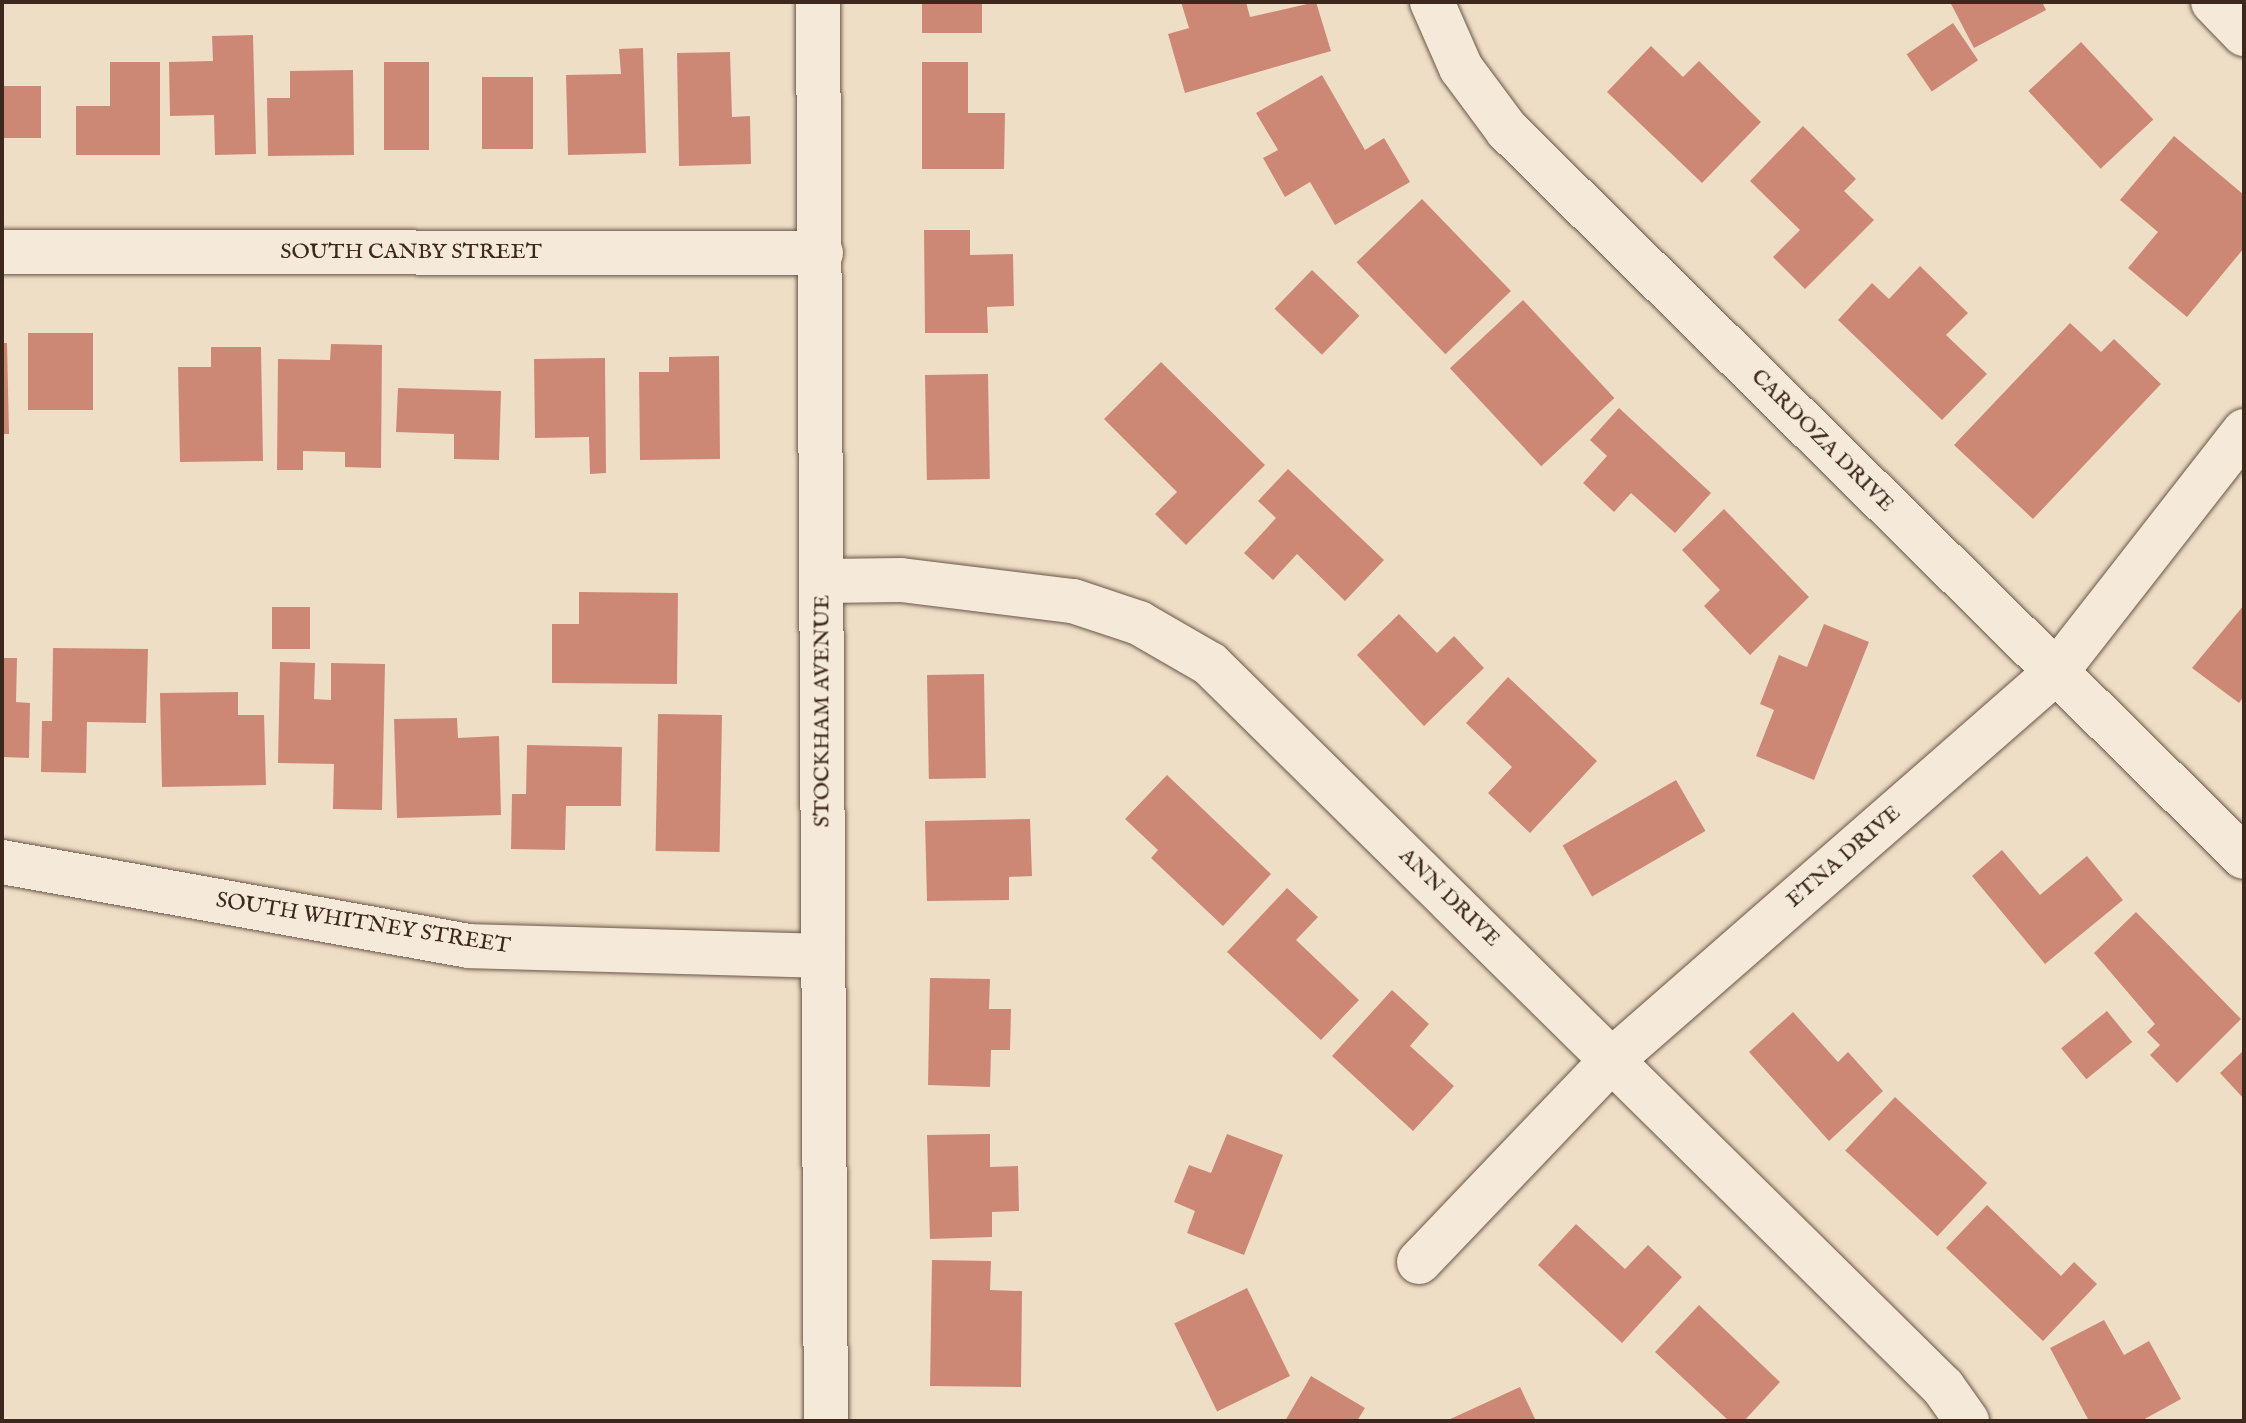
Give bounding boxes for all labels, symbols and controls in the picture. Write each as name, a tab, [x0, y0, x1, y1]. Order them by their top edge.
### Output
street label: SOUTH CANBY STREET	[280, 240, 542, 266]
street label: CARDOZA DRIVE	[1745, 364, 1899, 518]
street label: STOCKHAM AVENUE	[810, 595, 836, 827]
street label: ETNA DRIVE	[1781, 800, 1907, 914]
street label: ANN DRIVE	[1393, 843, 1505, 953]
street label: SOUTH WHITNEY STREET	[214, 888, 512, 960]

